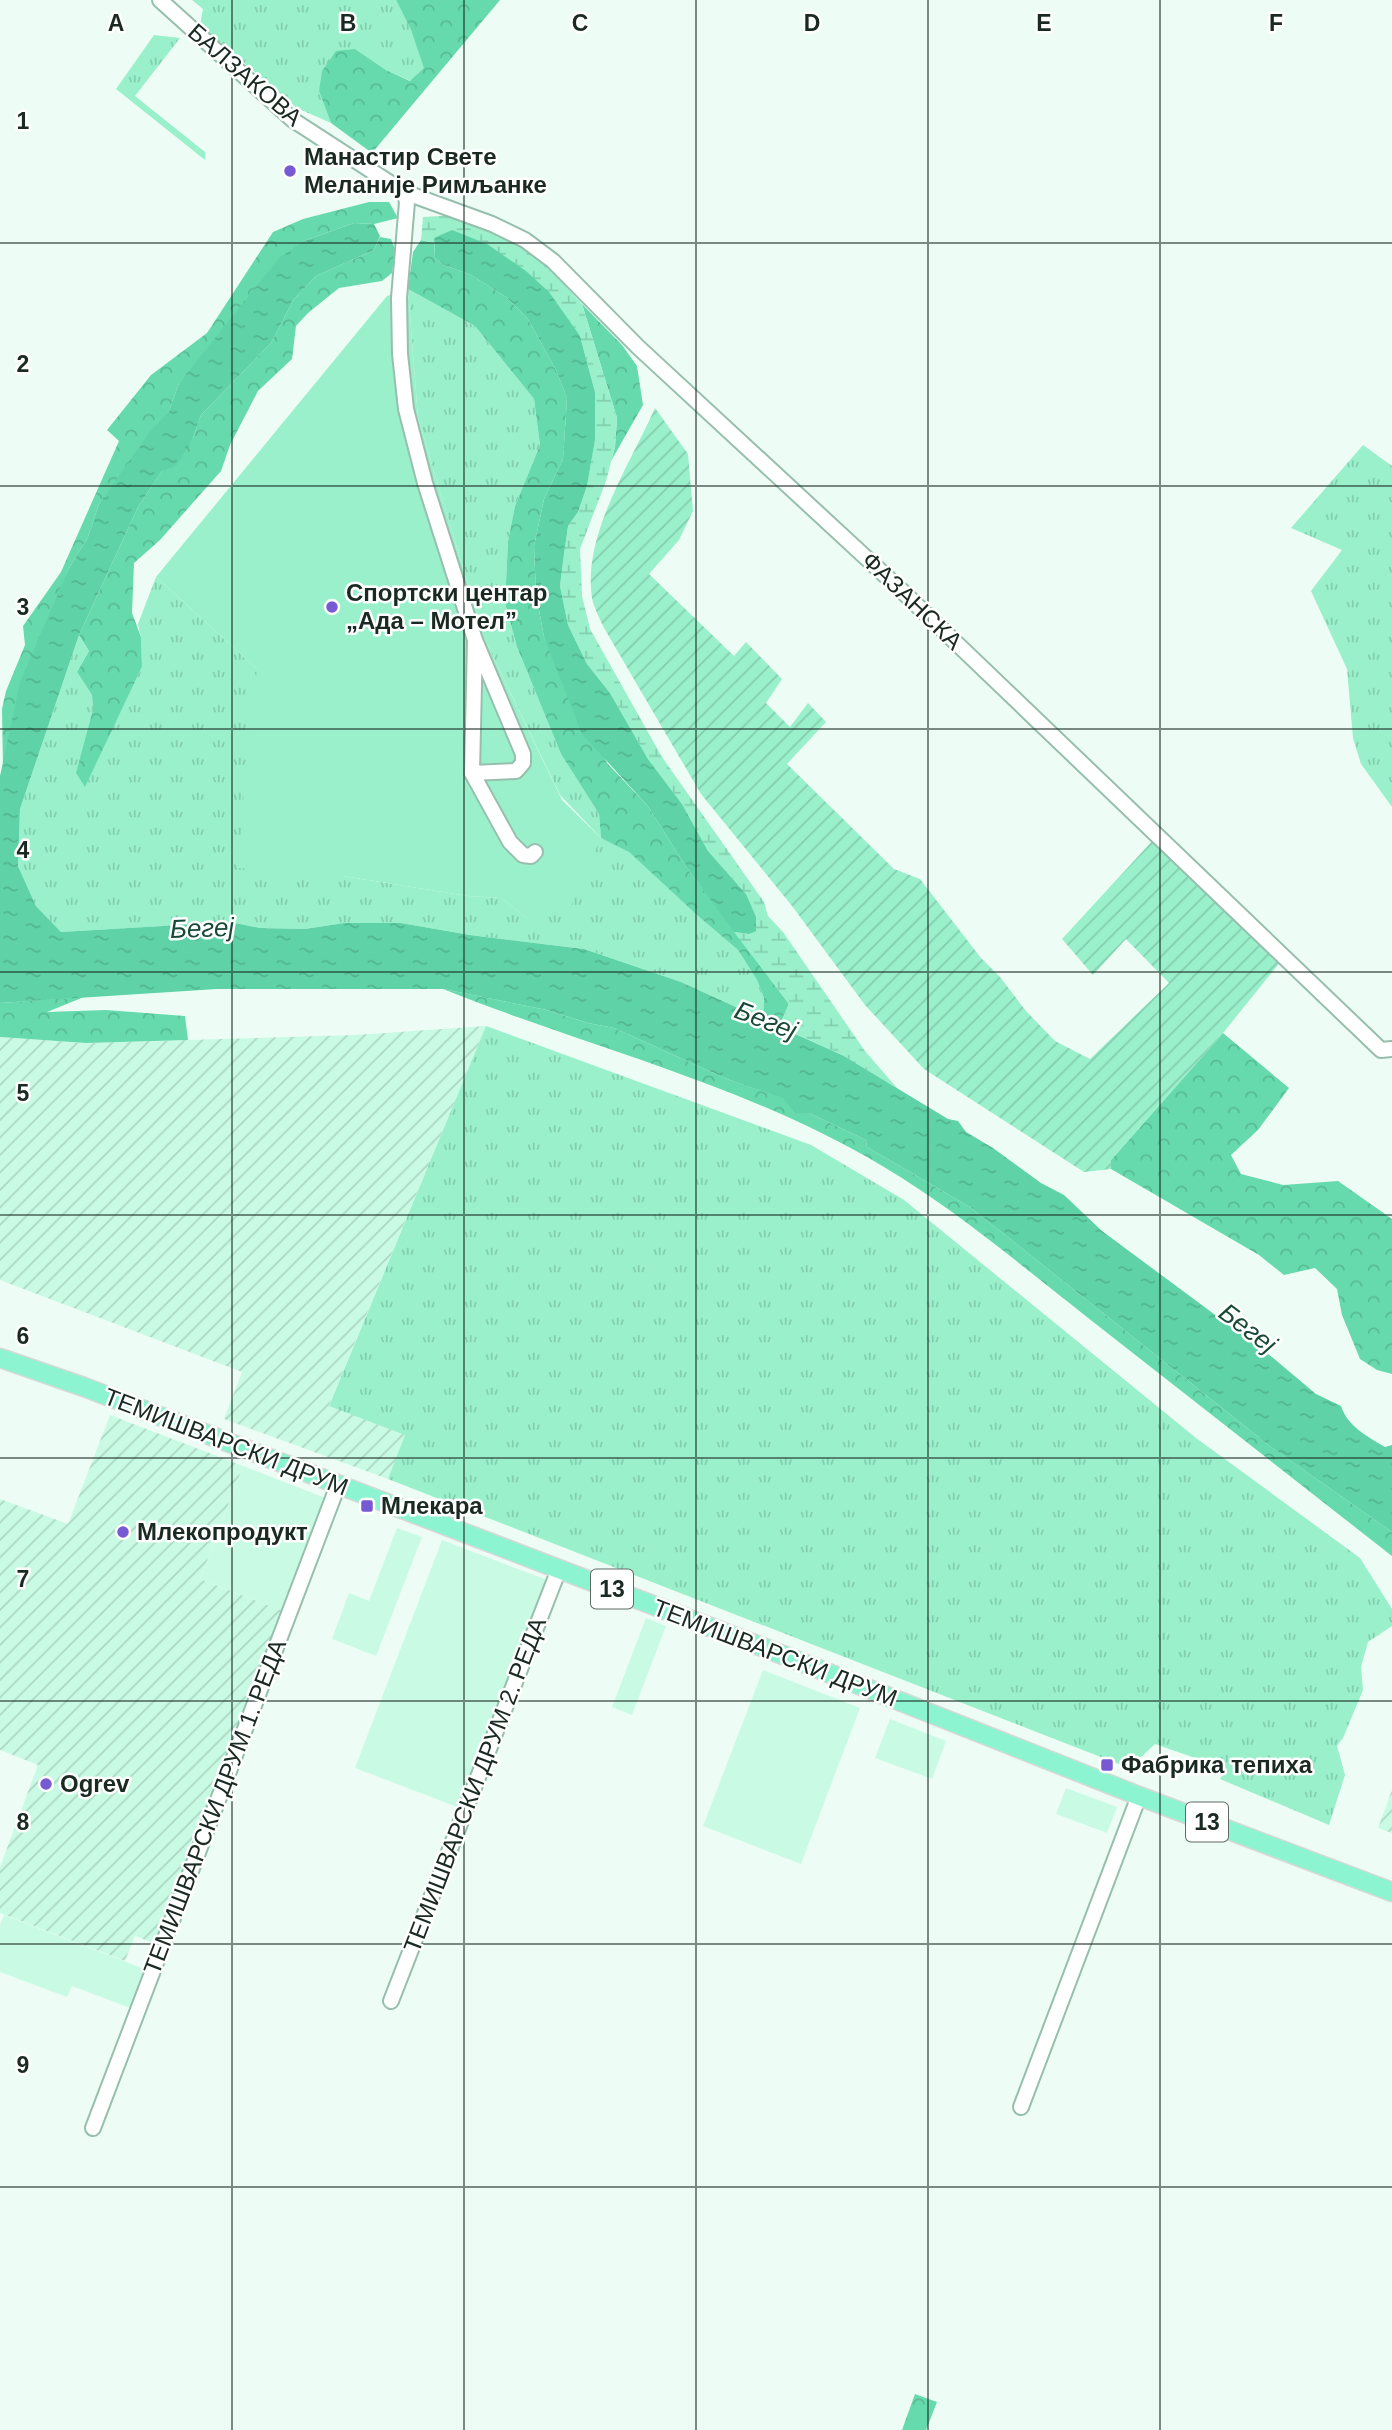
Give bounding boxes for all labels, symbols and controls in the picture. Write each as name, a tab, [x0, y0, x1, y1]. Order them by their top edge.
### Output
text: A	[108, 10, 124, 36]
text: B	[340, 10, 356, 36]
text: C	[572, 10, 588, 36]
text: D	[804, 10, 820, 36]
text: E	[1036, 10, 1052, 36]
text: F	[1269, 10, 1283, 36]
street label: БАЛЗАКОВА	[183, 18, 308, 131]
text: 1	[17, 108, 30, 134]
place label: Манастир Свете Меланије Римљанке	[304, 143, 547, 198]
marker: Манастир Свете Меланије Римљанке	[282, 163, 298, 179]
text: 2	[17, 351, 29, 377]
street label: ФАЗАНСКА	[857, 546, 968, 655]
place label: Спортски центар „Ада – Мотел”	[346, 579, 547, 634]
text: 3	[17, 594, 29, 620]
marker: Спортски центар „Ада – Мотел”	[324, 599, 340, 615]
text: 4	[17, 837, 30, 863]
water label: Бегеј	[169, 912, 236, 944]
water label: Бегеј	[731, 995, 802, 1046]
text: 5	[17, 1080, 30, 1106]
water label: Бегеј	[1213, 1297, 1284, 1360]
text: 6	[17, 1323, 29, 1349]
street label: ТЕМИШВАРСКИ ДРУМ	[100, 1383, 352, 1501]
place label: Млекара	[381, 1492, 483, 1519]
marker: Млекара	[359, 1498, 375, 1514]
place label: Млекопродукт	[137, 1518, 308, 1545]
marker: Млекопродукт	[115, 1524, 131, 1540]
text: 7	[17, 1566, 29, 1592]
road number: 13	[591, 1570, 633, 1608]
street label: ТЕМИШВАРСКИ ДРУМ	[649, 1594, 901, 1712]
street label: ТЕМИШВАРСКИ ДРУМ 2. РЕДА	[398, 1613, 551, 1956]
street label: ТЕМИШВАРСКИ ДРУМ 1. РЕДА	[138, 1635, 291, 1978]
place label: Фабрика тепиха	[1121, 1751, 1313, 1778]
marker: Фабрика тепиха	[1099, 1757, 1115, 1773]
place label: Ogrev	[60, 1770, 130, 1797]
marker: Ogrev	[38, 1776, 54, 1792]
road number: 13	[1186, 1802, 1228, 1842]
text: 8	[17, 1809, 30, 1835]
text: 9	[17, 2052, 29, 2078]

